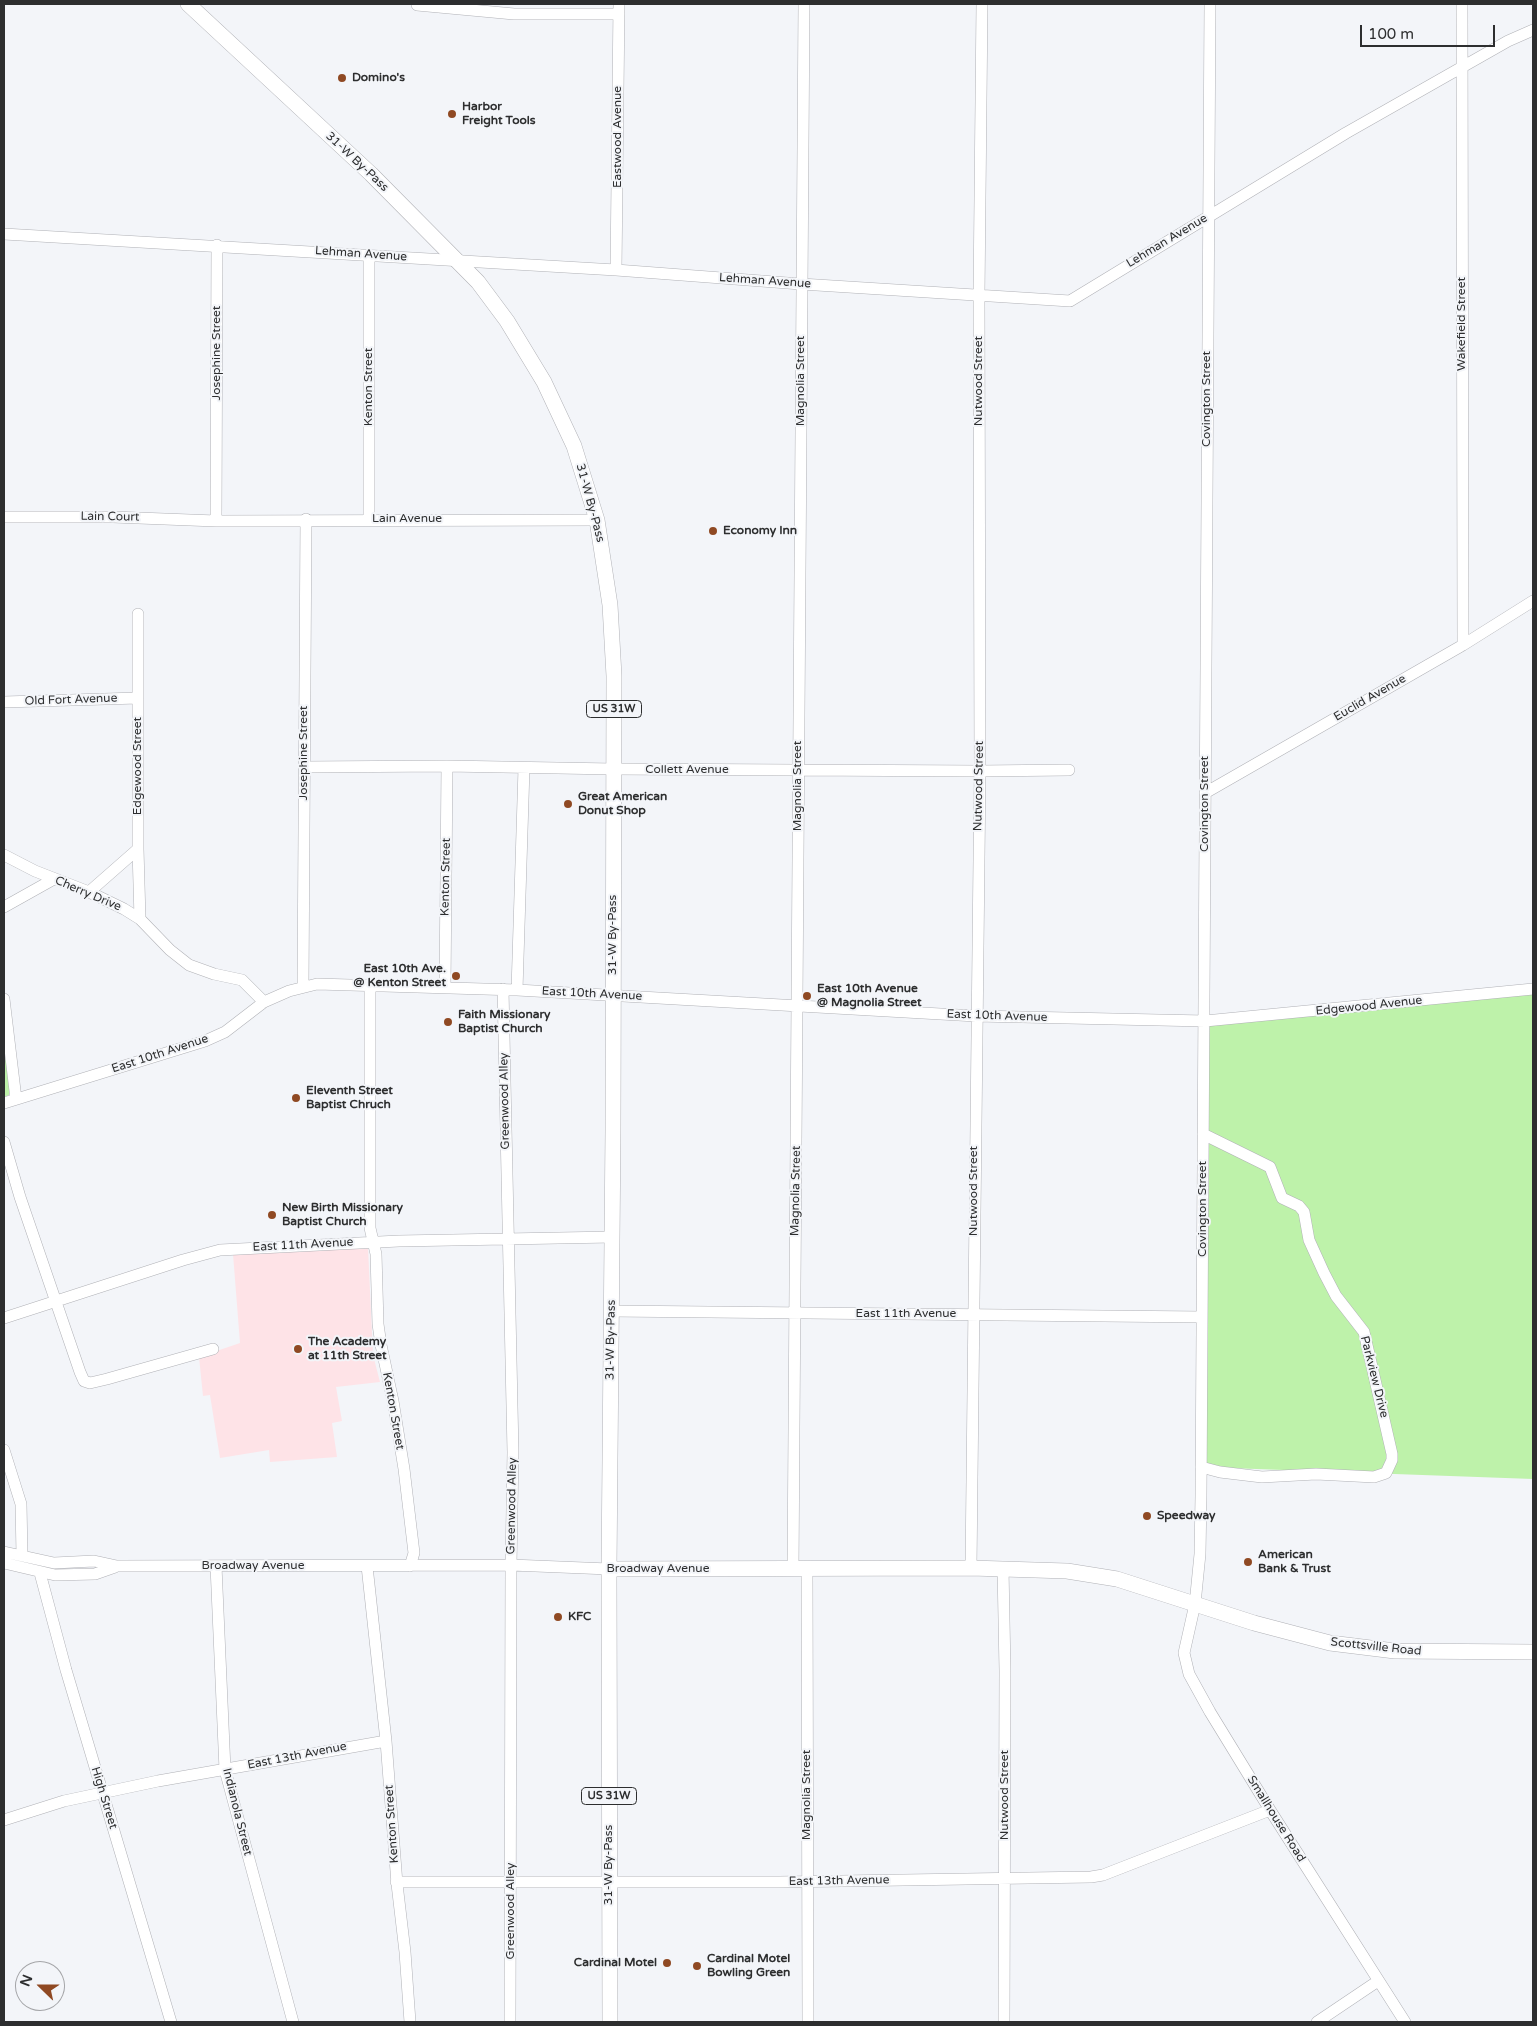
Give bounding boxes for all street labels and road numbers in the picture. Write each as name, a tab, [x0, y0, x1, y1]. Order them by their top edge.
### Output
street label: Eastwood Avenue	[611, 86, 625, 188]
street label: 31-W By-Pass	[323, 129, 391, 195]
street label: Lehman Avenue	[1124, 211, 1210, 271]
street label: Lehman Avenue	[315, 244, 407, 264]
street label: Lehman Avenue	[719, 271, 811, 291]
street label: Wakefield Street	[1455, 277, 1469, 371]
street label: Josephine Street	[210, 306, 224, 400]
street label: Magnolia Street	[794, 336, 808, 426]
street label: Nutwood Street	[972, 336, 986, 426]
street label: Kenton Street	[362, 348, 376, 426]
street label: Covington Street	[1200, 351, 1214, 447]
street label: 31-W By-Pass	[573, 462, 607, 544]
street label: Lain Court	[80, 509, 140, 525]
street label: Lain Avenue	[372, 512, 442, 526]
street label: Euclid Avenue	[1331, 672, 1409, 724]
street label: Old Fort Avenue	[24, 691, 118, 709]
road number: US 31W	[586, 701, 642, 718]
street label: Josephine Street	[297, 706, 311, 800]
street label: Edgewood Street	[131, 717, 145, 815]
street label: Magnolia Street	[791, 741, 805, 831]
street label: Nutwood Street	[971, 741, 987, 831]
street label: Covington Street	[1198, 756, 1212, 852]
street label: Collett Avenue	[645, 763, 729, 777]
street label: Kenton Street	[438, 838, 454, 916]
street label: Cherry Drive	[53, 874, 123, 914]
street label: 31-W By-Pass	[606, 895, 620, 975]
street label: East 10th Avenue	[541, 984, 643, 1004]
street label: Edgewood Avenue	[1315, 993, 1423, 1019]
street label: East 10th Avenue	[946, 1007, 1048, 1025]
street label: East 10th Avenue	[110, 1032, 210, 1076]
street label: Greenwood Alley	[497, 1052, 513, 1150]
street label: Magnolia Street	[788, 1146, 804, 1236]
street label: Nutwood Street	[967, 1146, 981, 1236]
street label: Covington Street	[1196, 1161, 1210, 1257]
street label: East 11th Avenue	[252, 1235, 354, 1255]
street label: 31-W By-Pass	[603, 1300, 619, 1380]
street label: East 11th Avenue	[856, 1307, 956, 1321]
street label: Parkview Drive	[1357, 1335, 1391, 1419]
street label: Kenton Street	[379, 1371, 407, 1451]
street label: Greenwood Alley	[504, 1457, 520, 1555]
street label: Broadway Avenue	[202, 1559, 304, 1573]
street label: Broadway Avenue	[607, 1562, 709, 1576]
street label: Scottsville Road	[1330, 1635, 1422, 1659]
street label: East 13th Avenue	[246, 1739, 348, 1773]
street label: Magnolia Street	[800, 1750, 814, 1840]
street label: Nutwood Street	[998, 1750, 1012, 1840]
street label: High Street	[88, 1765, 120, 1831]
street label: Indianola Street	[219, 1767, 255, 1857]
street label: Smallhouse Road	[1244, 1773, 1308, 1865]
street label: Kenton Street	[382, 1784, 402, 1864]
road number: US 31W	[582, 1788, 636, 1804]
street label: 31-W By-Pass	[602, 1825, 616, 1905]
street label: Greenwood Alley	[504, 1862, 518, 1960]
street label: East 13th Avenue	[789, 1873, 889, 1889]

